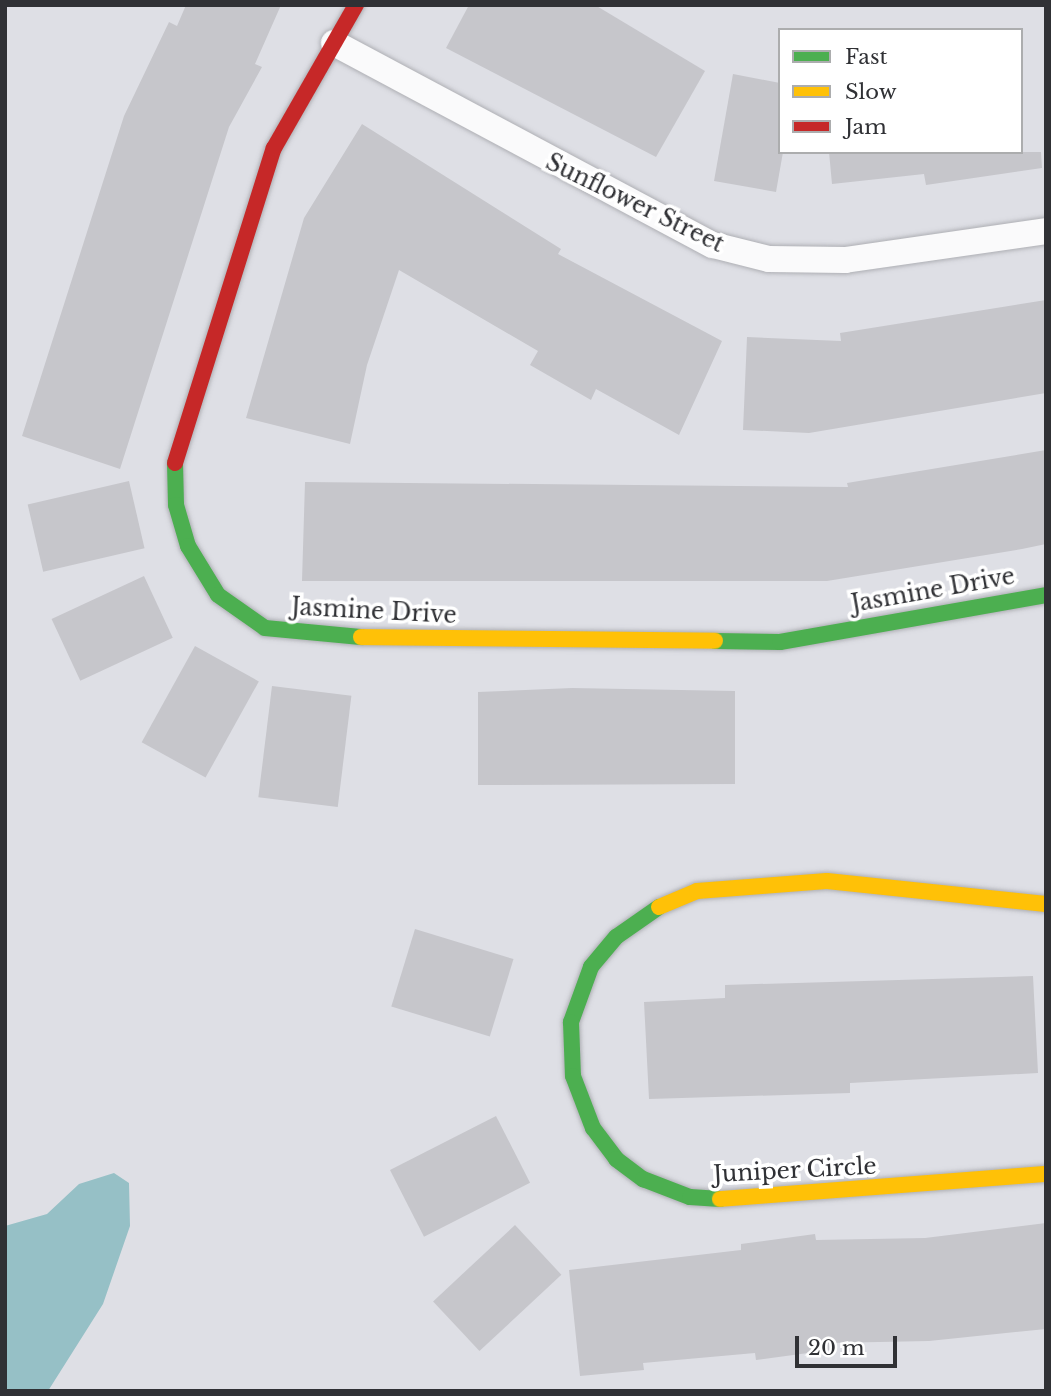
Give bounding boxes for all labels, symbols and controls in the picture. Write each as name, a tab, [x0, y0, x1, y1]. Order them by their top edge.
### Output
legend	[778, 28, 1023, 154]
text: Fast	[845, 44, 887, 70]
text: Slow	[845, 79, 897, 105]
text: Jam	[845, 114, 887, 140]
street label: Sunflower Street	[541, 148, 729, 258]
street label: Jasmine Drive	[849, 562, 1017, 618]
street label: Jasmine Drive	[291, 593, 457, 629]
street label: Juniper Circle	[712, 1152, 878, 1188]
scale bar	[799, 1322, 900, 1366]
text: 20 m	[808, 1335, 865, 1361]

